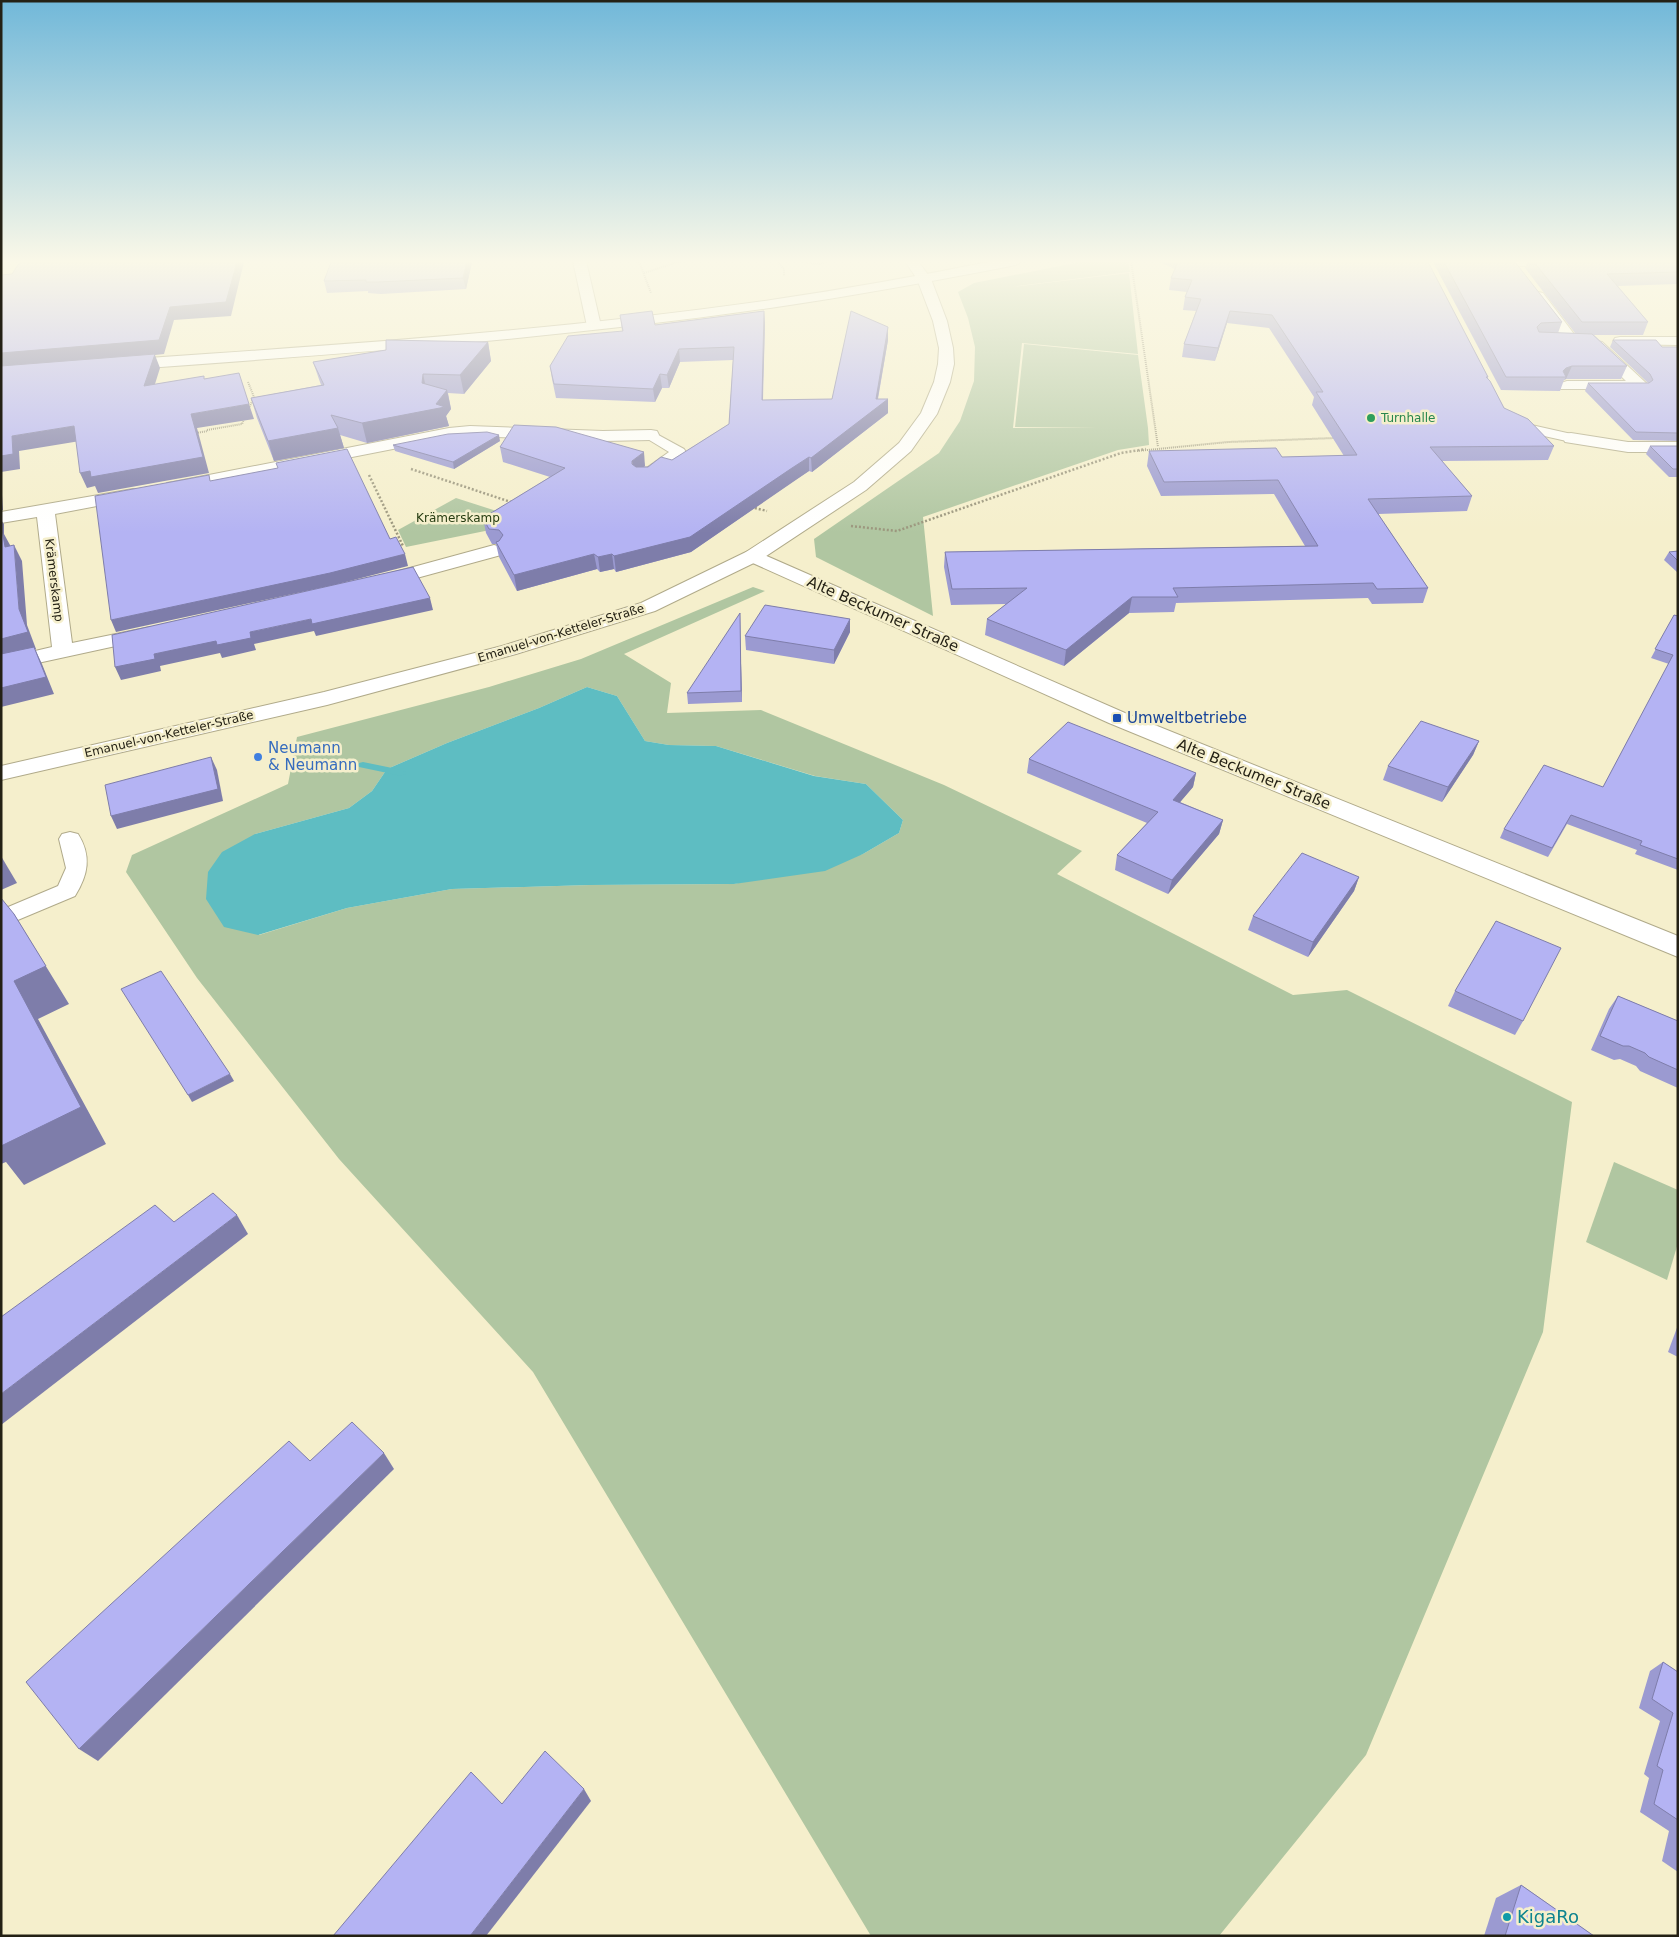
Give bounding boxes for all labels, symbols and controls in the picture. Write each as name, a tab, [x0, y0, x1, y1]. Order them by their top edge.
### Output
place label: Turnhalle	[1380, 411, 1435, 425]
marker: Turnhalle	[1365, 412, 1377, 424]
park label: Krämerskamp	[416, 511, 500, 525]
street label: Krämerskamp	[42, 538, 66, 622]
street label: Alte Beckumer Straße	[804, 572, 962, 656]
street label: Emanuel-von-Ketteler-Straße	[476, 601, 646, 665]
street label: Emanuel-von-Ketteler-Straße	[83, 708, 255, 760]
place label: Umweltbetriebe	[1127, 709, 1247, 727]
marker: Umweltbetriebe	[1111, 712, 1123, 724]
street label: Alte Beckumer Straße	[1175, 735, 1333, 813]
place label: Neumann & Neumann	[268, 739, 357, 774]
marker: Neumann & Neumann	[252, 751, 264, 763]
place label: KigaRo	[1517, 1906, 1579, 1927]
marker: KigaRo	[1501, 1911, 1513, 1923]

